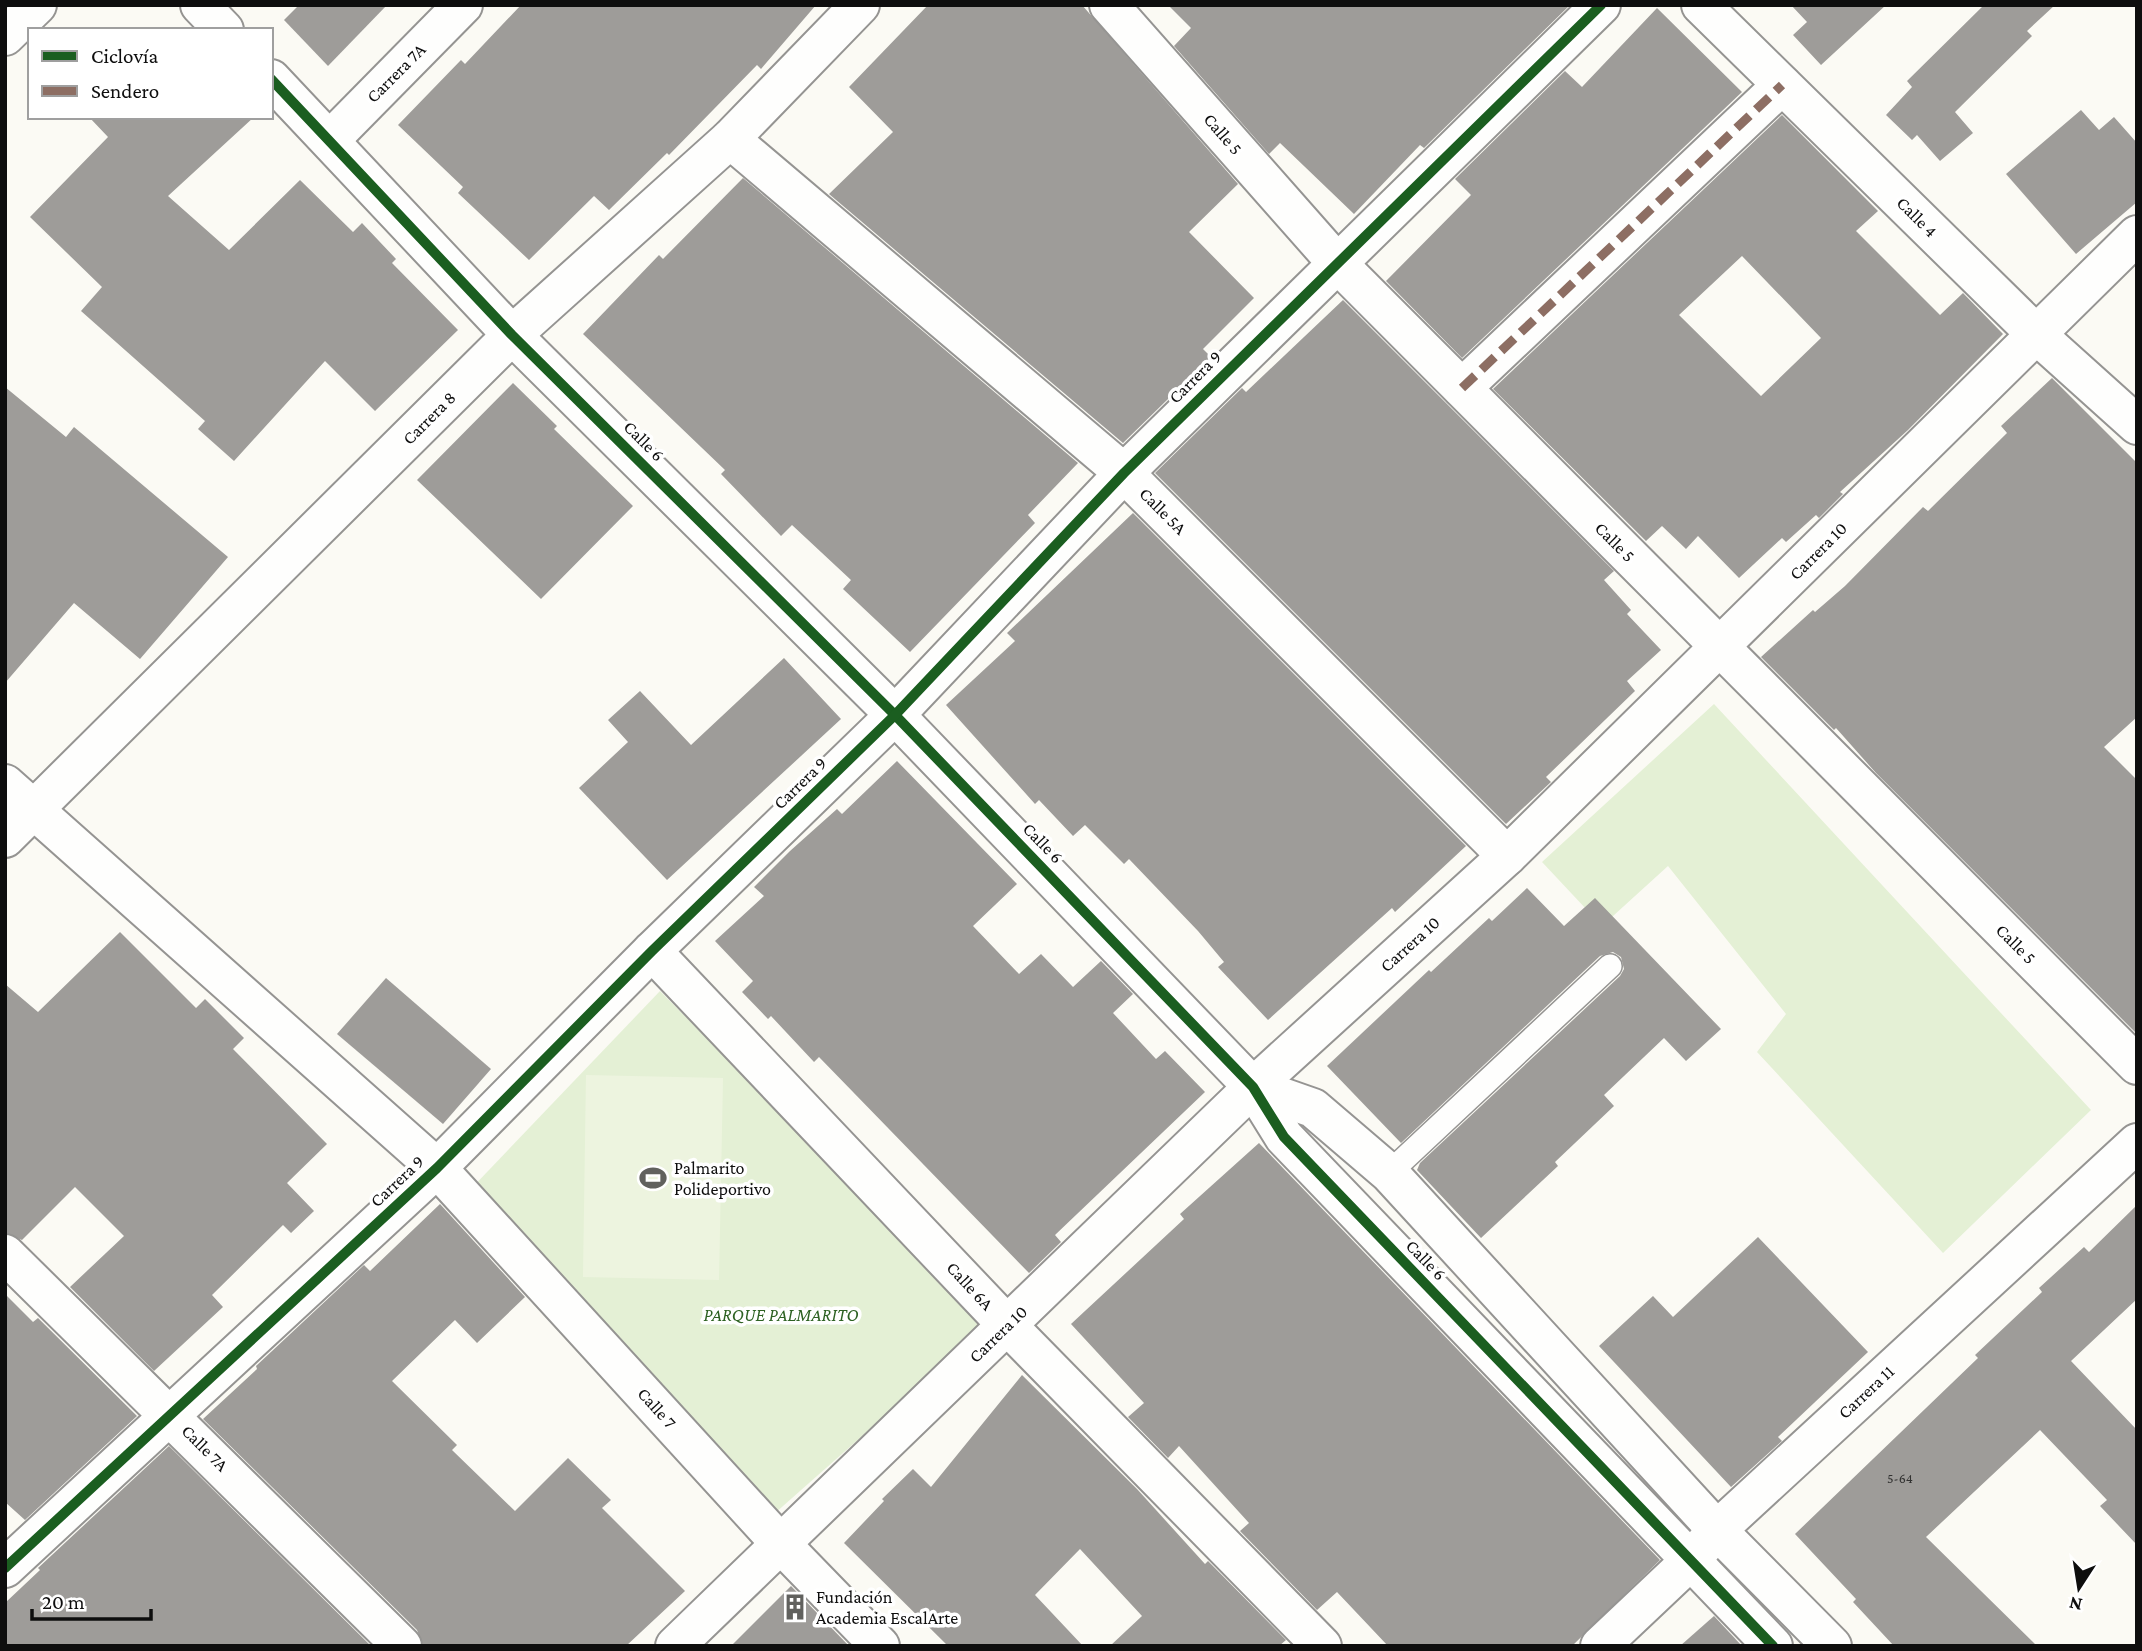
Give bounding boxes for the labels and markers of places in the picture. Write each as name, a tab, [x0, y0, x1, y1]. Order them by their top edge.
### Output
place label: Palmarito Polideportivo	[674, 1158, 771, 1199]
sports icon: Palmarito Polideportivo	[638, 1163, 668, 1193]
place label: Fundación Academia EscalArte	[816, 1587, 958, 1628]
building icon: Fundación Academia EscalArte	[780, 1592, 810, 1622]

